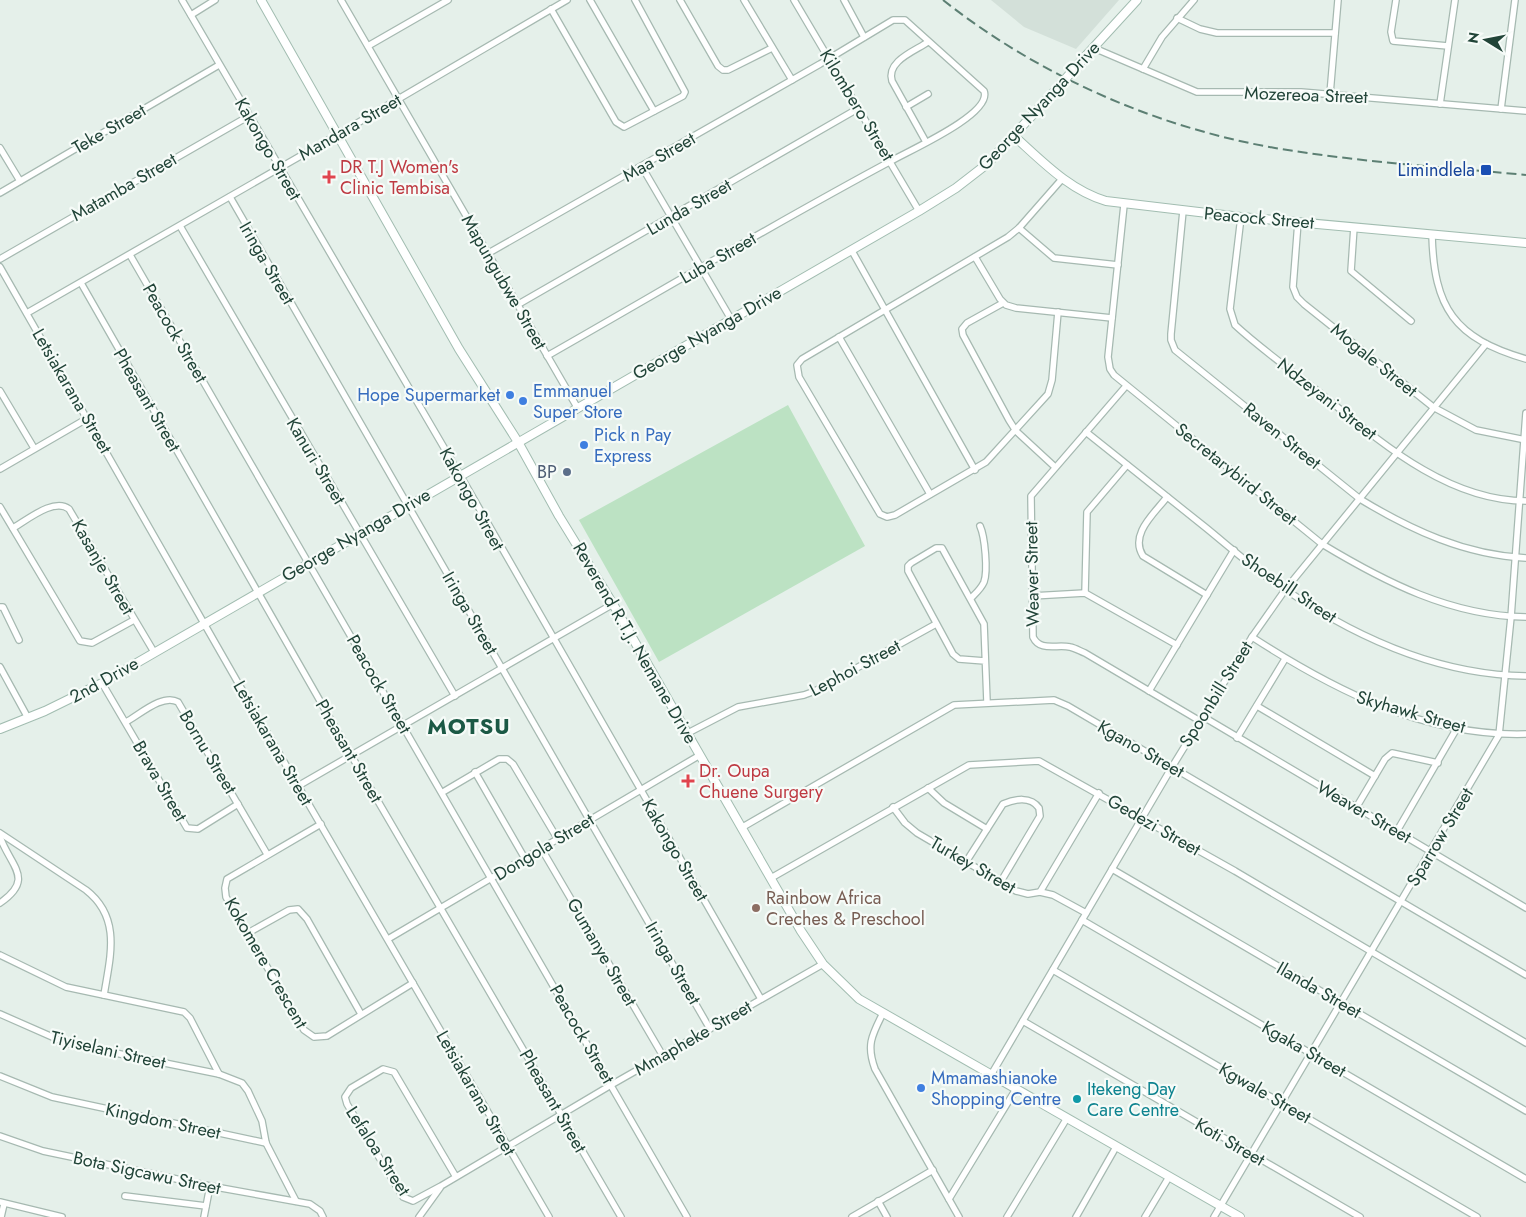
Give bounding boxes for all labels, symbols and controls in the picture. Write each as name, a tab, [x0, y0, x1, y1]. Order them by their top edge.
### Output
north arrow	[1461, 15, 1511, 65]
text: N	[1462, 31, 1484, 45]
street label: George Nyanga Drive	[972, 36, 1106, 176]
street label: Kilombero Street	[813, 44, 901, 166]
street label: Mozereoa Street	[1244, 80, 1369, 110]
street label: Mandara Street	[294, 87, 407, 167]
street label: Kakongo Street	[228, 93, 308, 206]
street label: Teke Street	[67, 97, 151, 161]
street label: Maa Street	[618, 125, 701, 188]
street label: Matamba Street	[67, 146, 182, 228]
place label: DR T.J Women's Clinic Tembisa	[340, 154, 458, 201]
place label: Limindlela	[1398, 157, 1475, 183]
marker: Limindlela	[1479, 163, 1493, 177]
marker: DR T.J Women's Clinic Tembisa	[322, 170, 336, 184]
street label: Lunda Street	[642, 172, 737, 242]
street label: Peacock Street	[1203, 200, 1316, 236]
street label: Mapungubwe Street	[455, 210, 554, 355]
street label: Iringa Street	[233, 217, 302, 310]
street label: Luba Street	[675, 225, 762, 290]
street label: Peacock Street	[136, 279, 214, 388]
street label: George Nyanga Drive	[628, 280, 786, 386]
street label: Mogale Street	[1325, 317, 1424, 404]
street label: Letsiakarana Street	[26, 324, 119, 459]
street label: Pheasant Street	[107, 344, 187, 457]
street label: Ndzeyani Street	[1272, 352, 1383, 447]
place label: Emmanuel Super Store	[533, 378, 623, 425]
place label: Hope Supermarket	[357, 382, 501, 408]
marker: Hope Supermarket	[504, 389, 516, 401]
marker: Emmanuel Super Store	[517, 395, 529, 407]
street label: Raven Street	[1238, 397, 1327, 476]
street label: Kanuri Street	[280, 413, 352, 510]
street label: Secretarybird Street	[1169, 417, 1303, 532]
place label: Pick n Pay Express	[594, 422, 671, 469]
marker: Pick n Pay Express	[578, 439, 590, 451]
street label: Kakongo Street	[433, 443, 511, 556]
place label: BP	[537, 459, 557, 485]
marker: BP	[561, 466, 573, 478]
street label: George Nyanga Drive	[277, 482, 435, 588]
street label: Kasanje Street	[65, 514, 141, 620]
street label: Weaver Street	[1018, 520, 1046, 627]
street label: Reverend R.T.J. Nemane Drive	[567, 537, 703, 749]
street label: Shoebill Street	[1236, 546, 1342, 630]
street label: Iringa Street	[436, 567, 505, 660]
street label: Peacock Street	[340, 630, 418, 739]
street label: Lephoi Street	[805, 633, 906, 703]
street label: Spoonbill Street	[1173, 635, 1259, 752]
street label: 2nd Drive	[65, 650, 143, 710]
street label: Letsiakarana Street	[227, 676, 320, 811]
street label: Skyhawk Street	[1353, 684, 1469, 740]
street label: Pheasant Street	[309, 695, 389, 808]
street label: Bornu Street	[173, 705, 244, 799]
district label: MOTSU	[427, 710, 511, 742]
street label: Kgano Street	[1093, 714, 1190, 785]
street label: Brava Street	[126, 736, 194, 827]
place label: Dr. Oupa Chuene Surgery	[699, 758, 823, 805]
marker: Dr. Oupa Chuene Surgery	[681, 774, 695, 788]
street label: Weaver Street	[1312, 774, 1417, 850]
street label: Sparrow Street	[1400, 782, 1480, 891]
street label: Gedezi Street	[1103, 788, 1206, 863]
street label: Kakongo Street	[635, 794, 715, 907]
street label: Dongola Street	[489, 806, 600, 887]
street label: Turkey Street	[925, 830, 1021, 900]
place label: Rainbow Africa Creches & Preschool	[766, 885, 925, 932]
street label: Kokomere Crescent	[218, 893, 314, 1034]
street label: Gumanye Street	[561, 893, 644, 1011]
marker: Rainbow Africa Creches & Preschool	[750, 902, 762, 914]
street label: Iringa Street	[639, 917, 708, 1010]
street label: Ilanda Street	[1272, 955, 1367, 1025]
street label: Peacock Street	[543, 980, 621, 1089]
street label: Mmapheke Street	[630, 994, 757, 1082]
street label: Kgaka Street	[1257, 1014, 1352, 1084]
street label: Tiyiselani Street	[48, 1024, 169, 1076]
street label: Letsiakarana Street	[430, 1026, 523, 1161]
street label: Pheasant Street	[513, 1045, 593, 1158]
street label: Kgwale Street	[1214, 1056, 1316, 1130]
place label: Mmamashianoke Shopping Centre	[931, 1065, 1061, 1112]
place label: Itekeng Day Care Centre	[1087, 1076, 1179, 1123]
marker: Mmamashianoke Shopping Centre	[915, 1082, 927, 1094]
marker: Itekeng Day Care Centre	[1071, 1093, 1083, 1105]
street label: Kingdom Street	[103, 1096, 224, 1146]
street label: Lefaloa Street	[339, 1101, 417, 1201]
street label: Koti Street	[1190, 1112, 1270, 1173]
street label: Bota Sigcawu Street	[71, 1145, 224, 1201]

